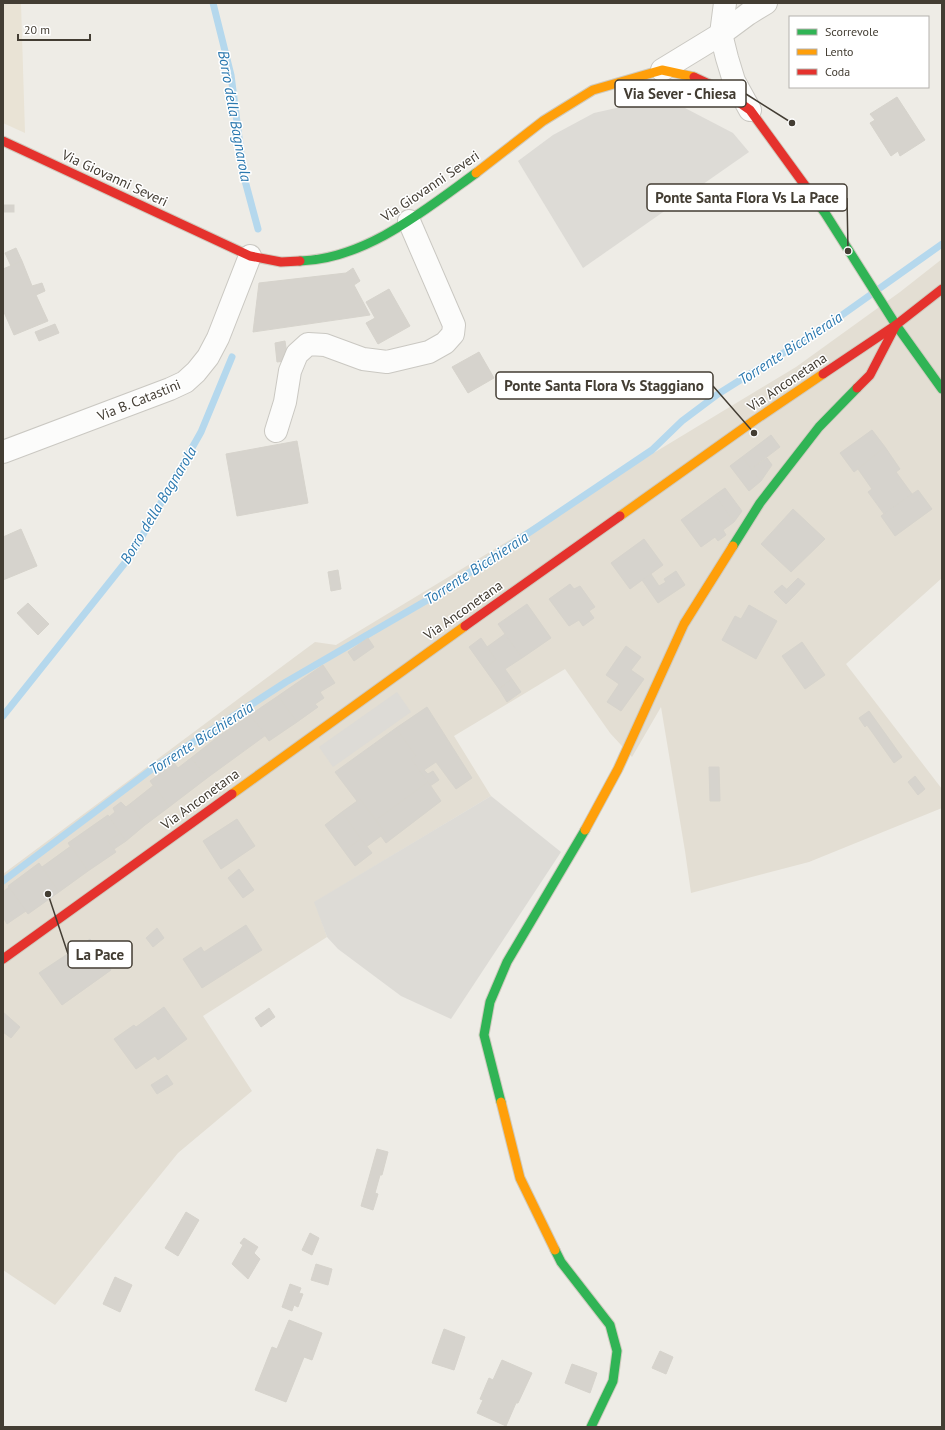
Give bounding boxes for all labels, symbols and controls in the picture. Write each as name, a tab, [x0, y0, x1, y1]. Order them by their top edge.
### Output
scale bar	[18, 16, 90, 42]
legend	[789, 16, 929, 88]
text: 20 m	[24, 22, 50, 37]
text: Scorrevole	[825, 24, 879, 39]
text: Lento	[825, 44, 854, 59]
water label: Borro della Bagnarola	[214, 49, 256, 184]
text: Coda	[825, 64, 850, 79]
callout: Via Sever - Chiesa	[615, 80, 746, 107]
text: Via Sever - Chiesa	[623, 84, 736, 103]
street label: Via Giovanni Severi	[58, 145, 171, 210]
street label: Via Giovanni Severi	[376, 146, 483, 226]
callout: Ponte Santa Flora Vs La Pace	[647, 184, 847, 211]
text: Ponte Santa Flora Vs La Pace	[655, 188, 839, 207]
water label: Torrente Bicchieraia	[734, 307, 846, 389]
street label: Via Anconetana	[743, 349, 830, 416]
callout: Ponte Santa Flora Vs Staggiano	[496, 372, 713, 399]
street label: Via B. Catastini	[94, 375, 183, 425]
text: Ponte Santa Flora Vs Staggiano	[504, 376, 704, 395]
water label: Borro della Bagnarola	[116, 442, 201, 567]
water label: Torrente Bicchieraia	[420, 527, 532, 609]
street label: Via Anconetana	[419, 576, 506, 644]
water label: Torrente Bicchieraia	[145, 697, 257, 779]
street label: Via Anconetana	[157, 765, 243, 834]
callout: La Pace	[68, 941, 132, 968]
text: La Pace	[76, 945, 125, 964]

